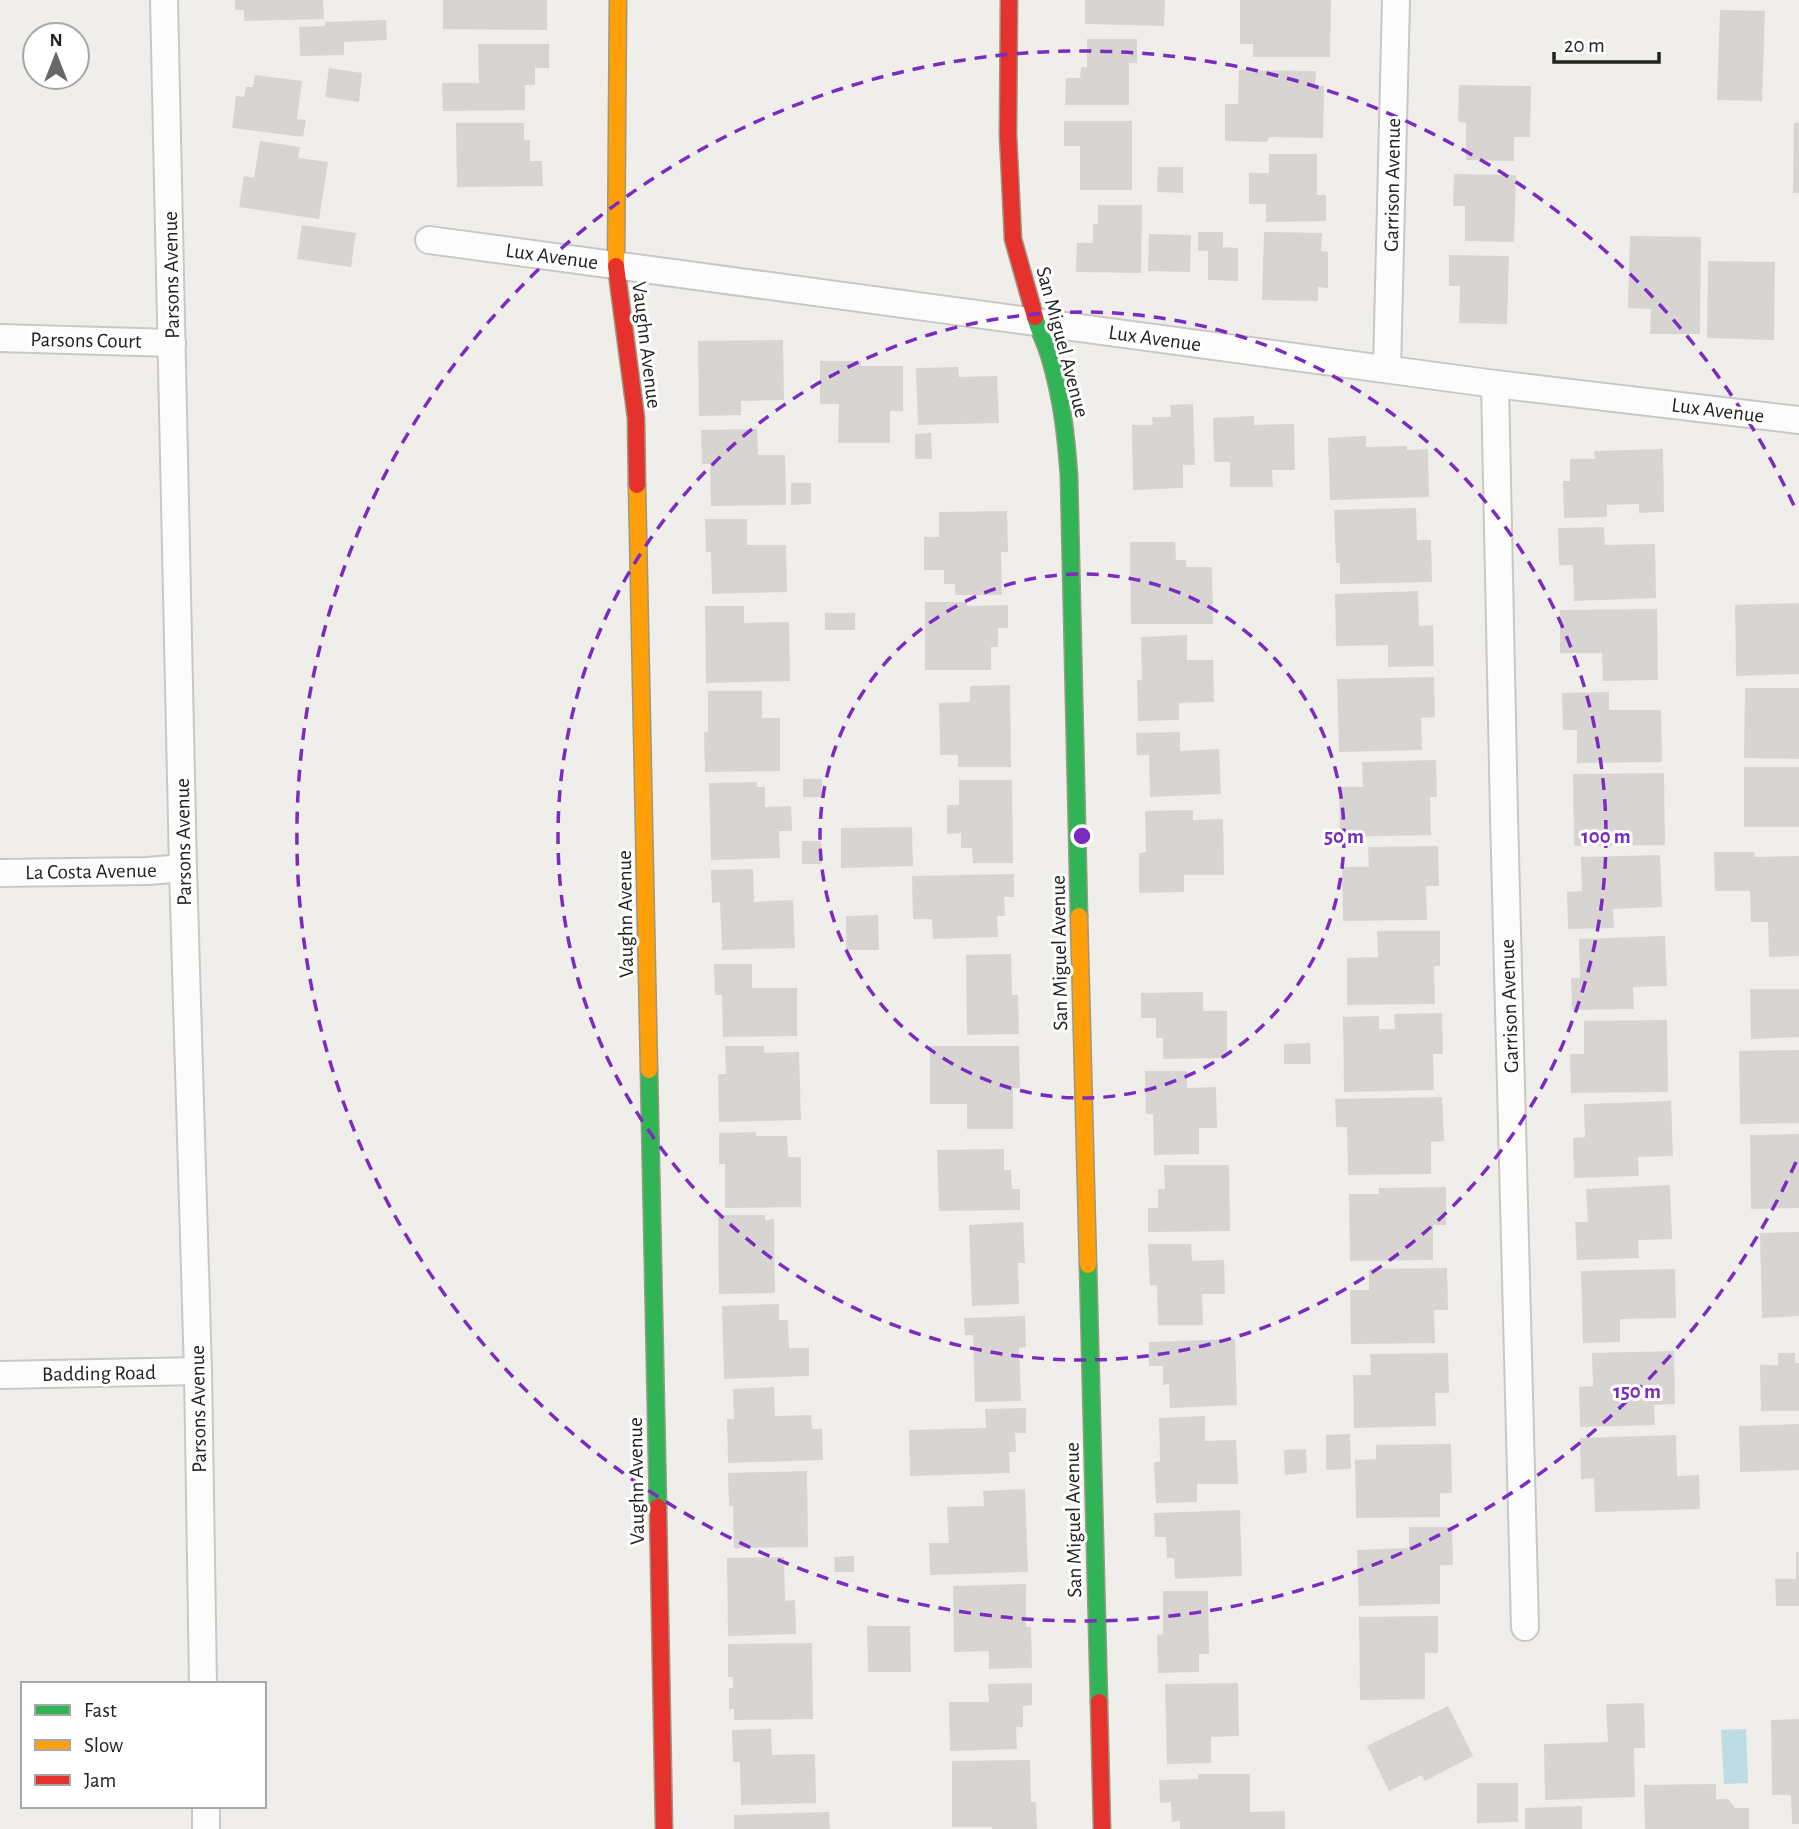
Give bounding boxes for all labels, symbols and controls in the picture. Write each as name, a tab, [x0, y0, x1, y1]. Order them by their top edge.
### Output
north arrow	[21, 21, 91, 91]
scale bar	[1554, 21, 1659, 65]
text: N	[49, 31, 63, 50]
text: 20 m	[1564, 35, 1605, 56]
street label: Garrison Avenue	[1381, 118, 1404, 252]
street label: Parsons Avenue	[160, 211, 183, 339]
street label: Lux Avenue	[504, 240, 600, 273]
street label: San Miguel Avenue	[1032, 264, 1093, 420]
street label: Vaughn Avenue	[628, 280, 665, 410]
street label: Lux Avenue	[1107, 322, 1203, 355]
street label: Parsons Court	[30, 329, 142, 352]
street label: Lux Avenue	[1670, 394, 1765, 427]
street label: Parsons Avenue	[172, 778, 195, 906]
centre of rings	[1070, 824, 1094, 848]
text: 50 m	[1324, 826, 1364, 847]
text: 100 m	[1581, 826, 1631, 847]
street label: Vaughn Avenue	[614, 850, 637, 978]
street label: La Costa Avenue	[25, 860, 157, 883]
street label: San Miguel Avenue	[1048, 875, 1071, 1031]
street label: Garrison Avenue	[1497, 939, 1522, 1073]
street label: Parsons Avenue	[187, 1345, 210, 1473]
street label: Badding Road	[42, 1362, 156, 1385]
text: 150 m	[1613, 1381, 1661, 1402]
street label: Vaughn Avenue	[625, 1417, 648, 1545]
street label: San Miguel Avenue	[1062, 1442, 1085, 1598]
legend	[21, 1682, 266, 1808]
text: Fast	[84, 1700, 117, 1721]
text: Slow	[84, 1735, 123, 1756]
text: Jam	[84, 1770, 116, 1791]

